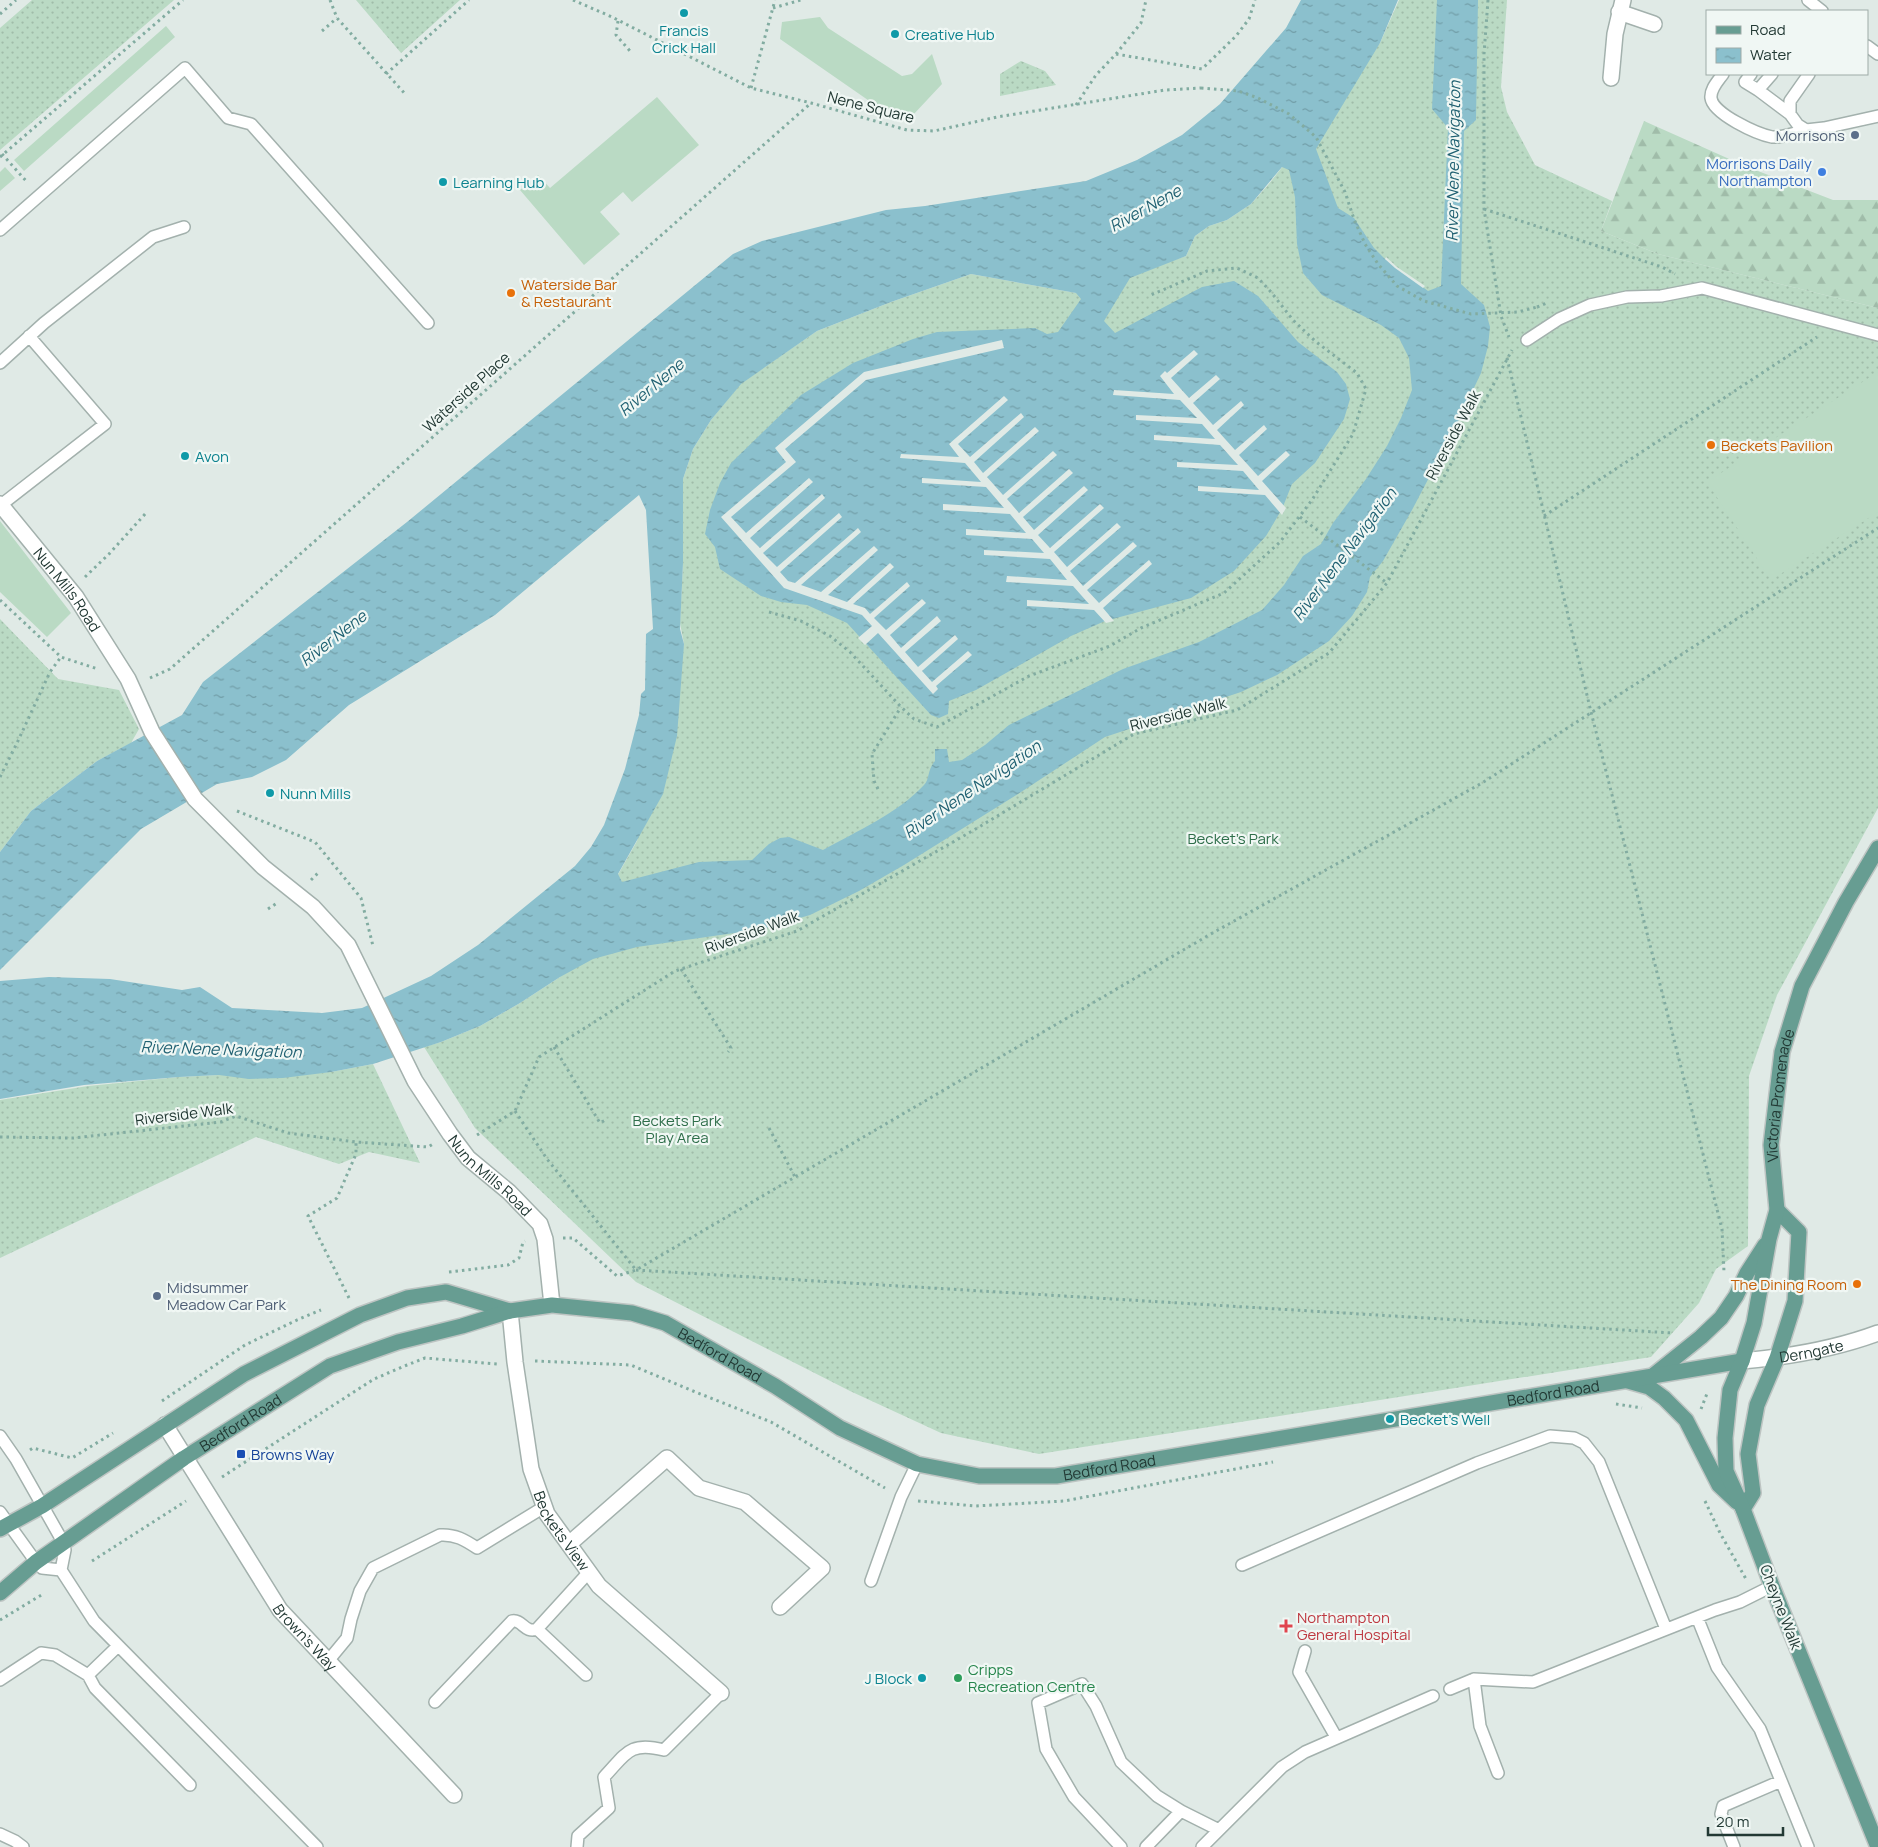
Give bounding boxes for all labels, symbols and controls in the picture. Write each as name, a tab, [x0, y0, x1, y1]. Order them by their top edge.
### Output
marker: Francis Crick Hall	[678, 7, 690, 19]
legend	[1706, 10, 1868, 75]
text: Road	[1750, 19, 1786, 40]
place label: Francis Crick Hall	[652, 20, 716, 58]
place label: Creative Hub	[905, 24, 995, 45]
marker: Creative Hub	[889, 28, 901, 40]
text: Water	[1750, 44, 1792, 65]
water label: River Nene Navigation	[1441, 80, 1465, 242]
street label: Nene Square	[825, 86, 917, 128]
place label: Morrisons	[1776, 125, 1845, 146]
marker: Morrisons	[1849, 129, 1861, 141]
place label: Morrisons Daily Northampton	[1706, 153, 1812, 191]
marker: Morrisons Daily Northampton	[1816, 166, 1828, 178]
place label: Learning Hub	[453, 172, 544, 193]
marker: Learning Hub	[437, 176, 449, 188]
water label: River Nene	[1105, 178, 1186, 237]
place label: Waterside Bar & Restaurant	[521, 274, 618, 312]
marker: Waterside Bar & Restaurant	[505, 287, 517, 299]
street label: Waterside Place	[418, 347, 514, 437]
water label: River Nene	[614, 352, 690, 421]
street label: Riverside Walk	[1421, 386, 1486, 484]
place label: Beckets Pavilion	[1721, 435, 1833, 456]
marker: Beckets Pavilion	[1705, 439, 1717, 451]
place label: Avon	[195, 446, 229, 467]
marker: Avon	[179, 450, 191, 462]
water label: River Nene Navigation	[1287, 483, 1401, 625]
street label: Nun Mills Road	[29, 543, 106, 636]
water label: River Nene	[295, 604, 372, 671]
street label: Riverside Walk	[1128, 692, 1229, 736]
water label: River Nene Navigation	[899, 735, 1045, 843]
place label: Nunn Mills	[280, 783, 351, 804]
marker: Nunn Mills	[264, 787, 276, 799]
park label: Becket's Park	[1187, 828, 1279, 849]
street label: Riverside Walk	[702, 905, 803, 959]
street label: Victoria Promenade	[1760, 1026, 1799, 1163]
water label: River Nene Navigation	[140, 1035, 302, 1063]
street label: Riverside Walk	[134, 1097, 235, 1130]
park label: Beckets Park Play Area	[632, 1110, 722, 1148]
street label: Nunn Mills Road	[444, 1130, 537, 1221]
place label: The Dining Room	[1731, 1274, 1847, 1295]
place label: Midsummer Meadow Car Park	[167, 1277, 286, 1315]
marker: The Dining Room	[1851, 1278, 1863, 1290]
marker: Midsummer Meadow Car Park	[151, 1290, 163, 1302]
street label: Bedford Road	[674, 1322, 766, 1387]
street label: Derngate	[1778, 1334, 1846, 1367]
street label: Bedford Road	[1505, 1375, 1601, 1411]
street label: Bedford Road	[195, 1389, 286, 1456]
place label: Becket's Well	[1400, 1409, 1490, 1430]
marker: Becket's Well	[1384, 1413, 1396, 1425]
place label: Browns Way	[251, 1444, 335, 1465]
marker: Browns Way	[235, 1448, 247, 1460]
street label: Bedford Road	[1061, 1449, 1157, 1485]
street label: Beckets View	[529, 1488, 595, 1575]
street label: Cheyne Walk	[1755, 1561, 1807, 1653]
street label: Brown's Way	[268, 1600, 342, 1675]
place label: Northampton General Hospital	[1297, 1607, 1411, 1645]
marker: Northampton General Hospital	[1279, 1619, 1293, 1633]
place label: Cripps Recreation Centre	[968, 1659, 1095, 1697]
place label: J Block	[865, 1668, 913, 1689]
marker: J Block	[916, 1672, 928, 1684]
marker: Cripps Recreation Centre	[952, 1672, 964, 1684]
scale bar	[1708, 1804, 1783, 1836]
text: 20 m	[1716, 1811, 1749, 1832]

